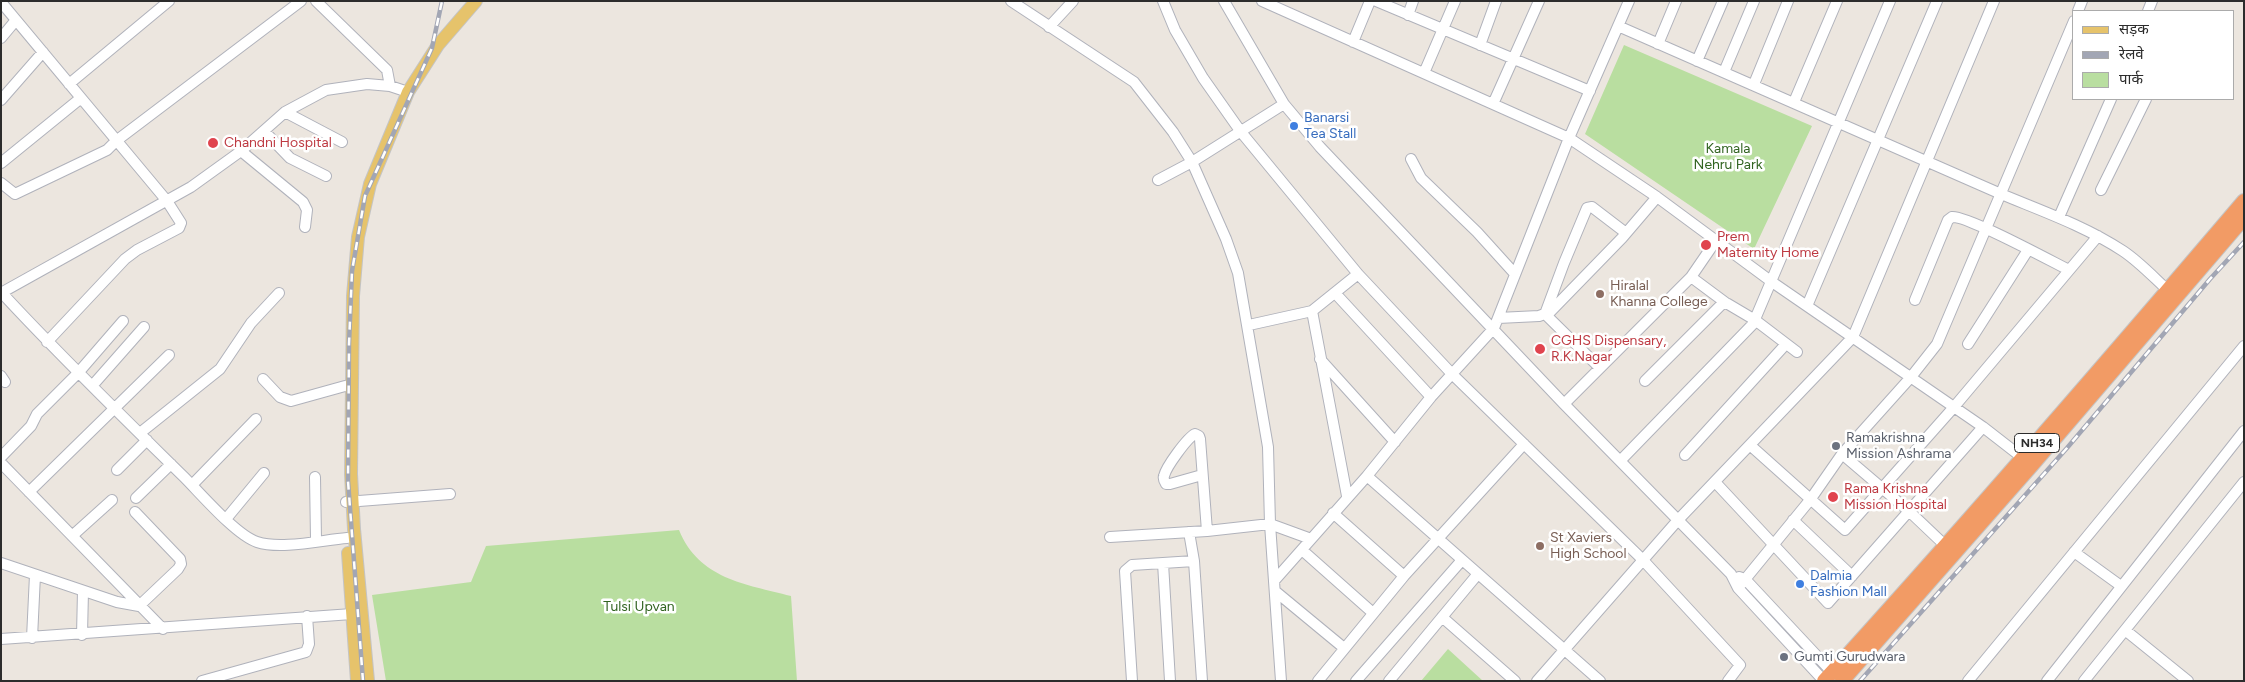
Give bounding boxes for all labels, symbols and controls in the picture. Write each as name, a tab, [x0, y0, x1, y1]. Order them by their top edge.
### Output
legend	[2072, 10, 2235, 100]
text: सड़क	[2119, 20, 2149, 38]
text: रेलवे	[2119, 45, 2144, 63]
text: पार्क	[2119, 70, 2143, 88]
place label: Banarsi Tea Stall	[1304, 110, 1356, 142]
marker: Banarsi Tea Stall	[1288, 120, 1300, 132]
place label: Chandni Hospital	[224, 135, 332, 151]
marker: Chandni Hospital	[206, 136, 220, 150]
park label: Kamala Nehru Park	[1694, 141, 1762, 174]
place label: Prem Maternity Home	[1717, 229, 1819, 262]
marker: Prem Maternity Home	[1699, 238, 1713, 252]
place label: Hiralal Khanna College	[1610, 278, 1708, 310]
marker: Hiralal Khanna College	[1594, 288, 1606, 300]
place label: CGHS Dispensary, R.K.Nagar	[1551, 333, 1666, 366]
marker: CGHS Dispensary, R.K.Nagar	[1533, 342, 1547, 356]
place label: Ramakrishna Mission Ashrama	[1846, 430, 1952, 462]
road number: NH34	[2014, 433, 2060, 452]
marker: Ramakrishna Mission Ashrama	[1830, 440, 1842, 452]
place label: Rama Krishna Mission Hospital	[1844, 481, 1947, 514]
marker: Rama Krishna Mission Hospital	[1826, 490, 1840, 504]
place label: St Xaviers High School	[1550, 530, 1627, 562]
marker: St Xaviers High School	[1534, 540, 1546, 552]
place label: Dalmia Fashion Mall	[1810, 568, 1887, 600]
marker: Dalmia Fashion Mall	[1794, 578, 1806, 590]
park label: Tulsi Upvan	[603, 599, 675, 615]
place label: Gumti Gurudwara	[1794, 649, 1905, 665]
marker: Gumti Gurudwara	[1778, 651, 1790, 663]

